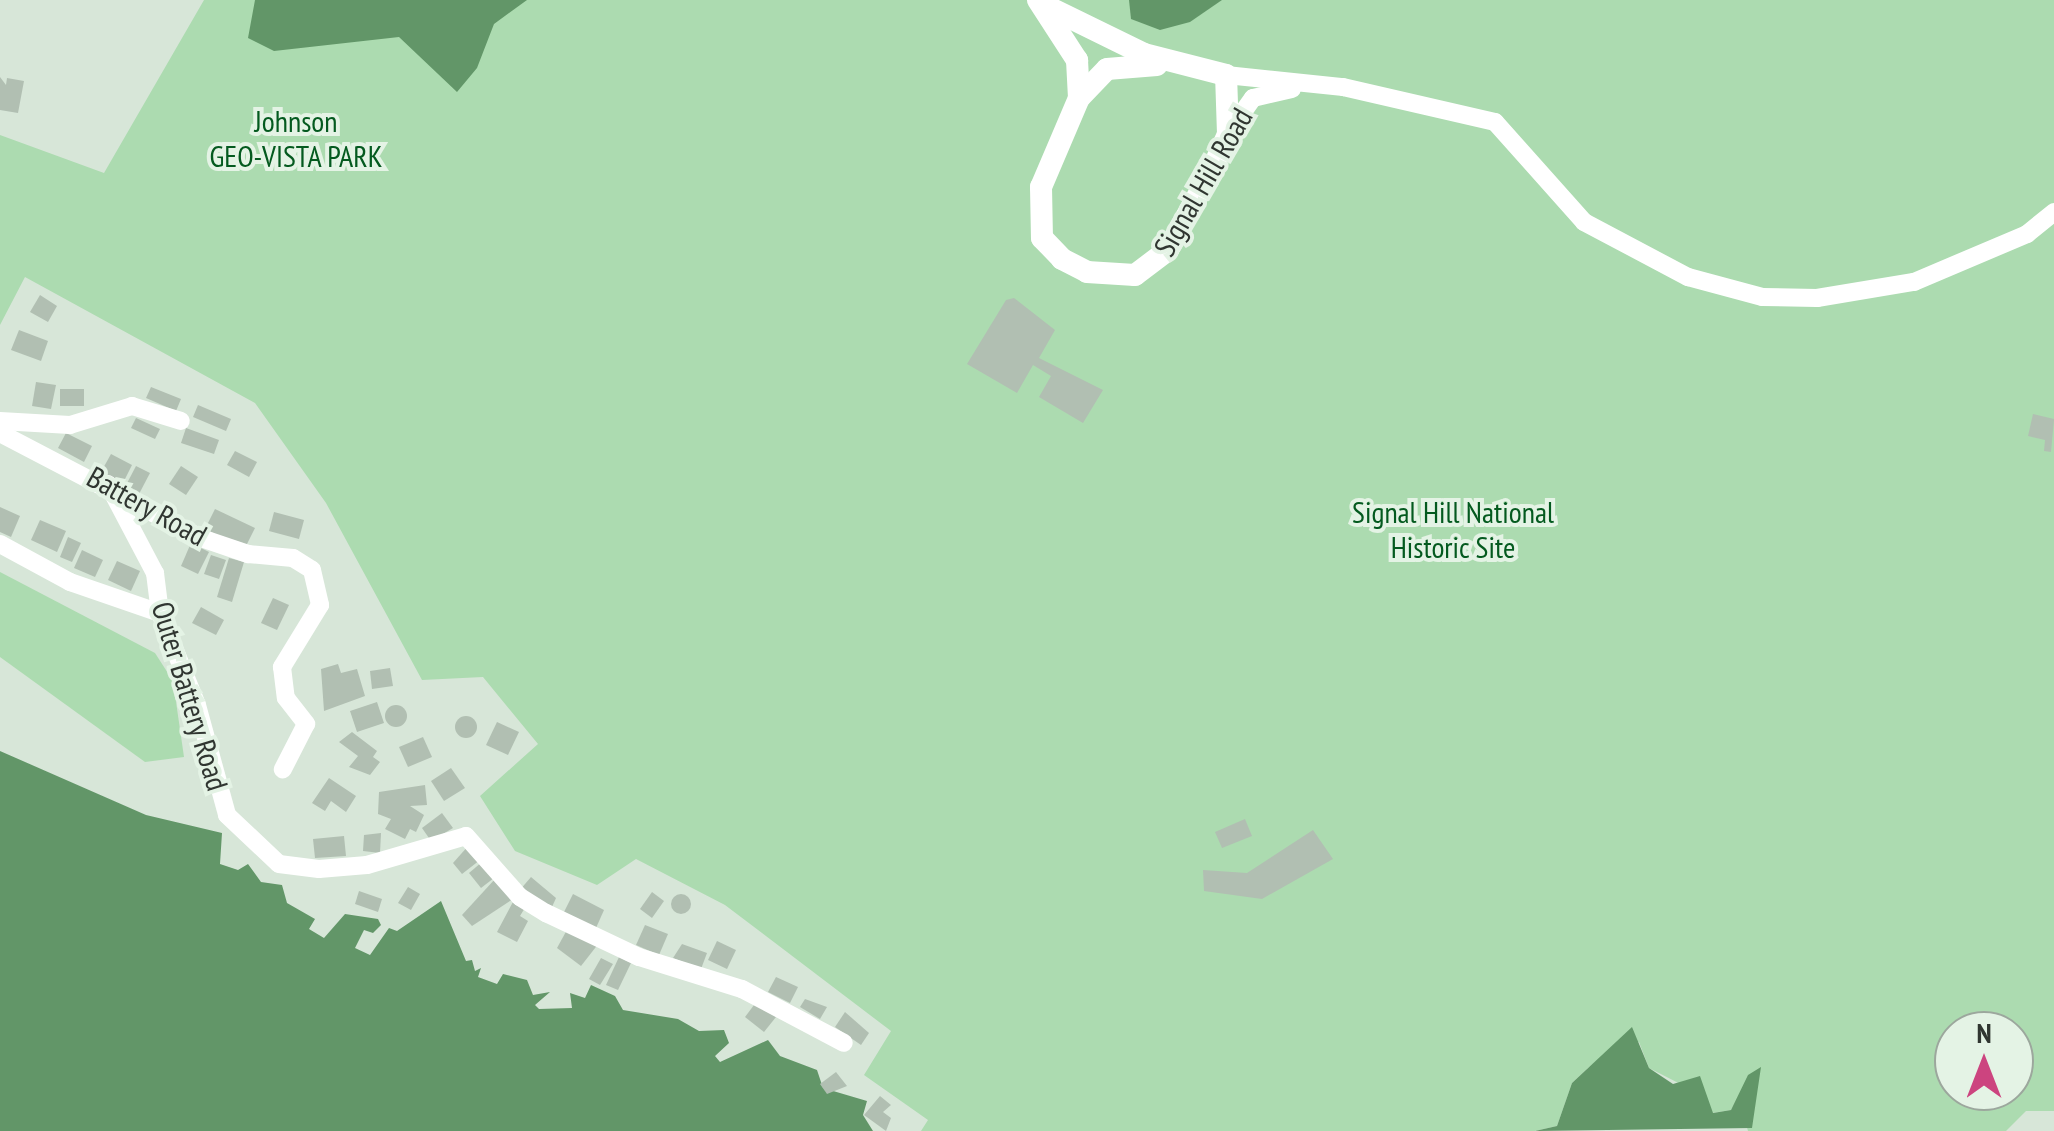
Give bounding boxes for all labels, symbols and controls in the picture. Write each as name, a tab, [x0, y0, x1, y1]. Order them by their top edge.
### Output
street label: Signal Hill Road	[1146, 102, 1260, 262]
park label: Johnson GEO-VISTA PARK	[209, 103, 383, 174]
street label: Battery Road	[81, 458, 213, 554]
park label: Signal Hill National Historic Site	[1352, 494, 1554, 564]
street label: Outer Battery Road	[144, 597, 236, 795]
north arrow	[1934, 1011, 2034, 1111]
text: N	[1976, 1014, 1992, 1051]

